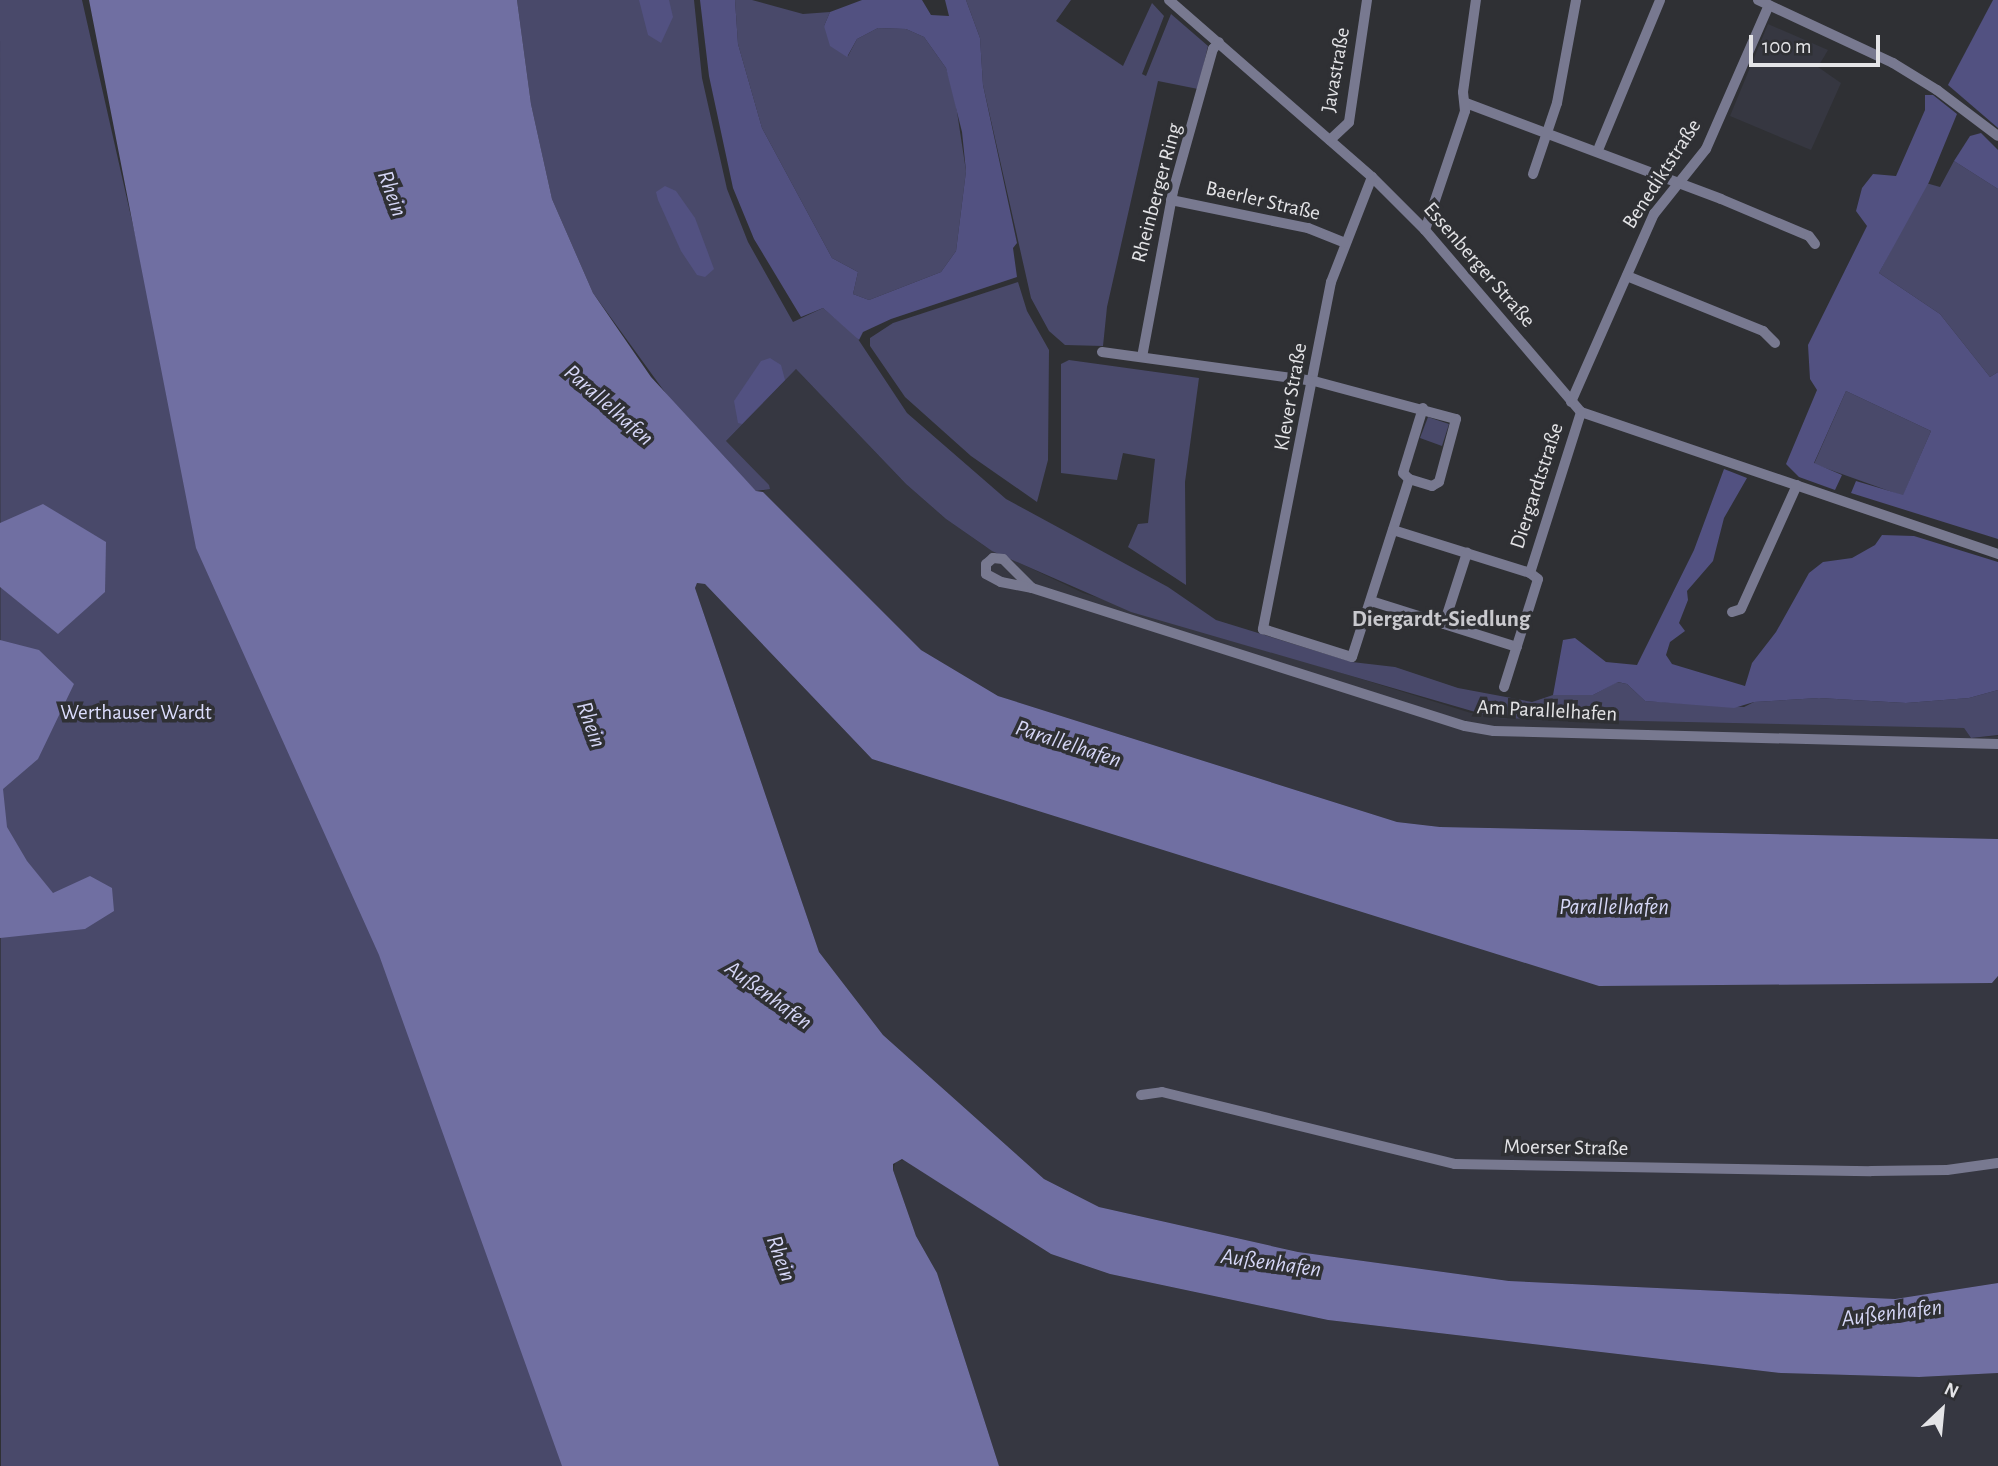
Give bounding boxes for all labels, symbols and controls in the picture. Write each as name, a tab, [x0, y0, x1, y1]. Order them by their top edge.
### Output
scale bar	[1753, 21, 1884, 65]
street label: Javastraße	[1316, 26, 1356, 114]
text: 100 m	[1762, 36, 1812, 57]
street label: Benediktstraße	[1617, 114, 1707, 234]
street label: Rheinberger Ring	[1126, 121, 1188, 265]
water label: Rhein	[370, 167, 412, 221]
street label: Baerler Straße	[1203, 176, 1323, 226]
street label: Essenberger Straße	[1418, 197, 1540, 333]
street label: Klever Straße	[1269, 341, 1313, 453]
water label: Parallelhafen	[557, 359, 659, 453]
street label: Diergardtstraße	[1505, 420, 1569, 552]
district label: Diergardt-Siedlung	[1352, 606, 1530, 634]
street label: Am Parallelhafen	[1476, 695, 1618, 727]
water label: Rhein	[569, 698, 611, 752]
park label: Werthauser Wardt	[60, 700, 212, 726]
water label: Parallelhafen	[1011, 715, 1125, 775]
water label: Parallelhafen	[1559, 894, 1669, 922]
water label: Außenhafen	[719, 955, 817, 1037]
street label: Moerser Straße	[1503, 1134, 1629, 1162]
water label: Rhein	[759, 1232, 801, 1286]
water label: Außenhafen	[1219, 1243, 1323, 1285]
water label: Außenhafen	[1840, 1294, 1944, 1334]
north arrow	[1907, 1375, 1977, 1445]
text: N	[1941, 1379, 1962, 1402]

